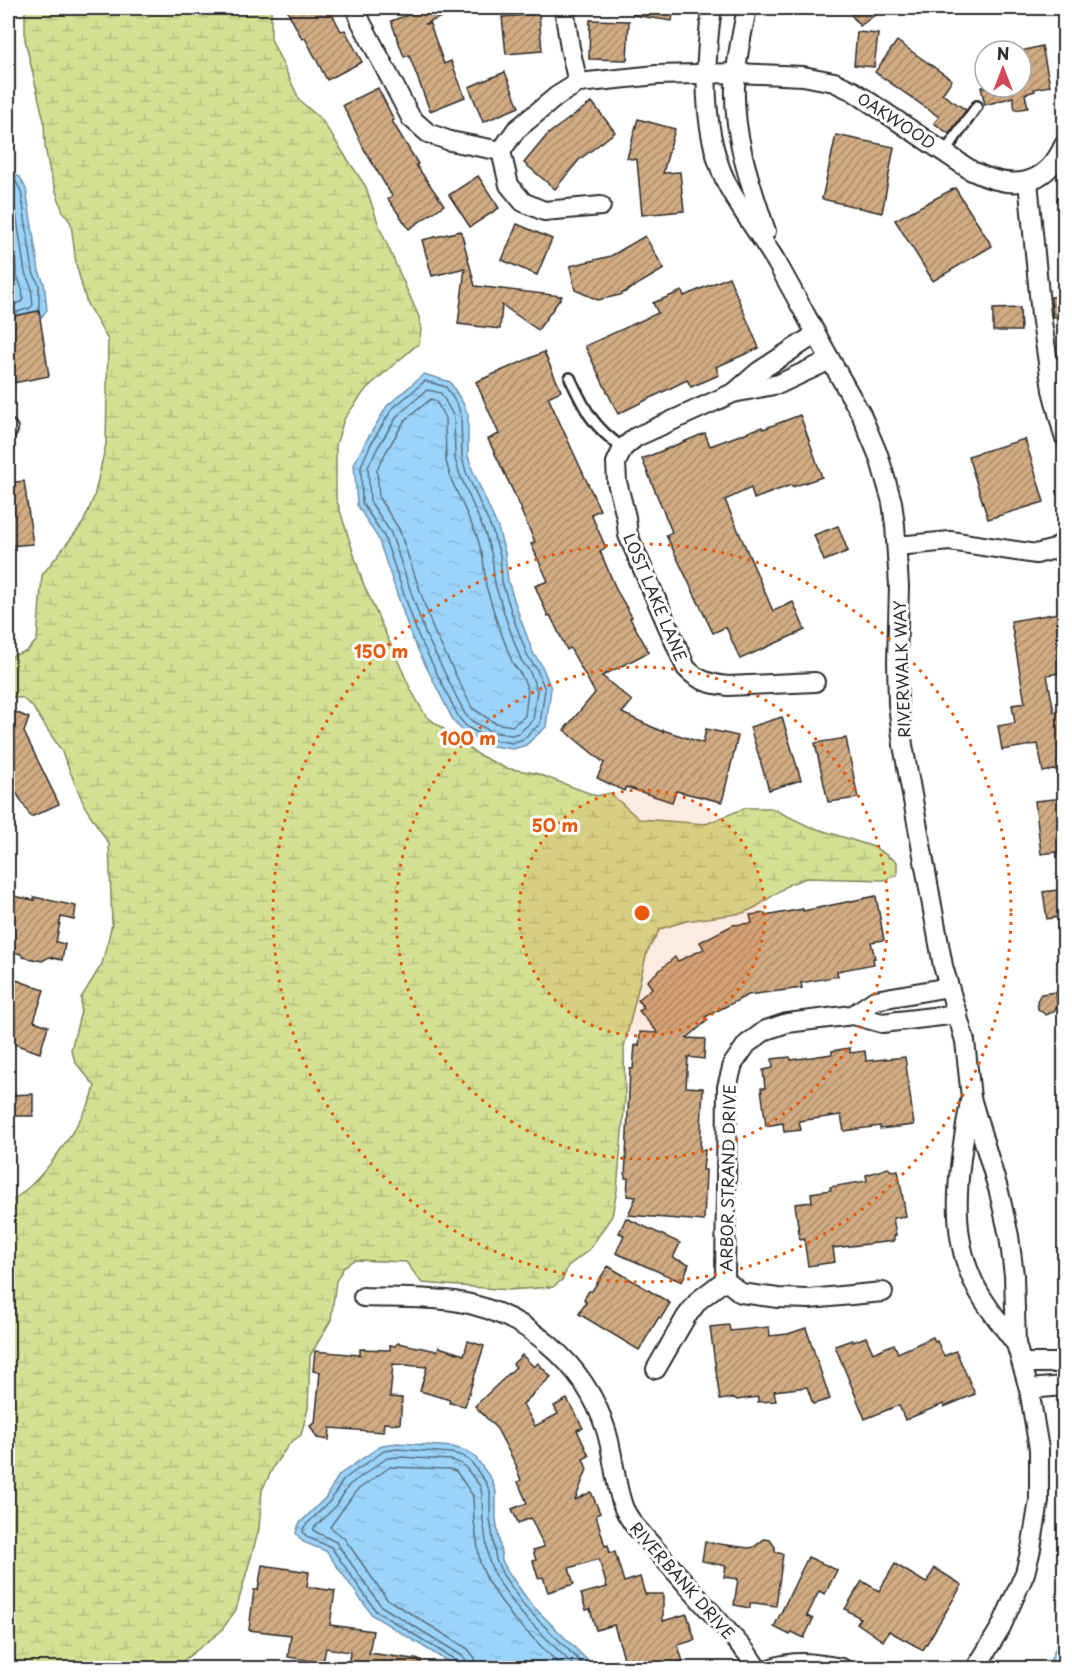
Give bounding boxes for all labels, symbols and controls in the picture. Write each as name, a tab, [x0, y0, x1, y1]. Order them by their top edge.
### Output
north arrow	[973, 39, 1033, 99]
text: N	[997, 41, 1009, 65]
street label: OAKWOOD	[853, 86, 941, 154]
street label: LOST LAKE LANE	[618, 529, 694, 665]
street label: RIVERWALK WAY	[887, 600, 915, 738]
text: 150 m	[354, 637, 408, 664]
text: 100 m	[440, 724, 496, 751]
text: 50 m	[532, 811, 578, 838]
centre of rings	[632, 903, 652, 923]
street label: ARBOR STRAND DRIVE	[713, 1084, 741, 1272]
street label: RIVERBANK DRIVE	[625, 1516, 741, 1644]

